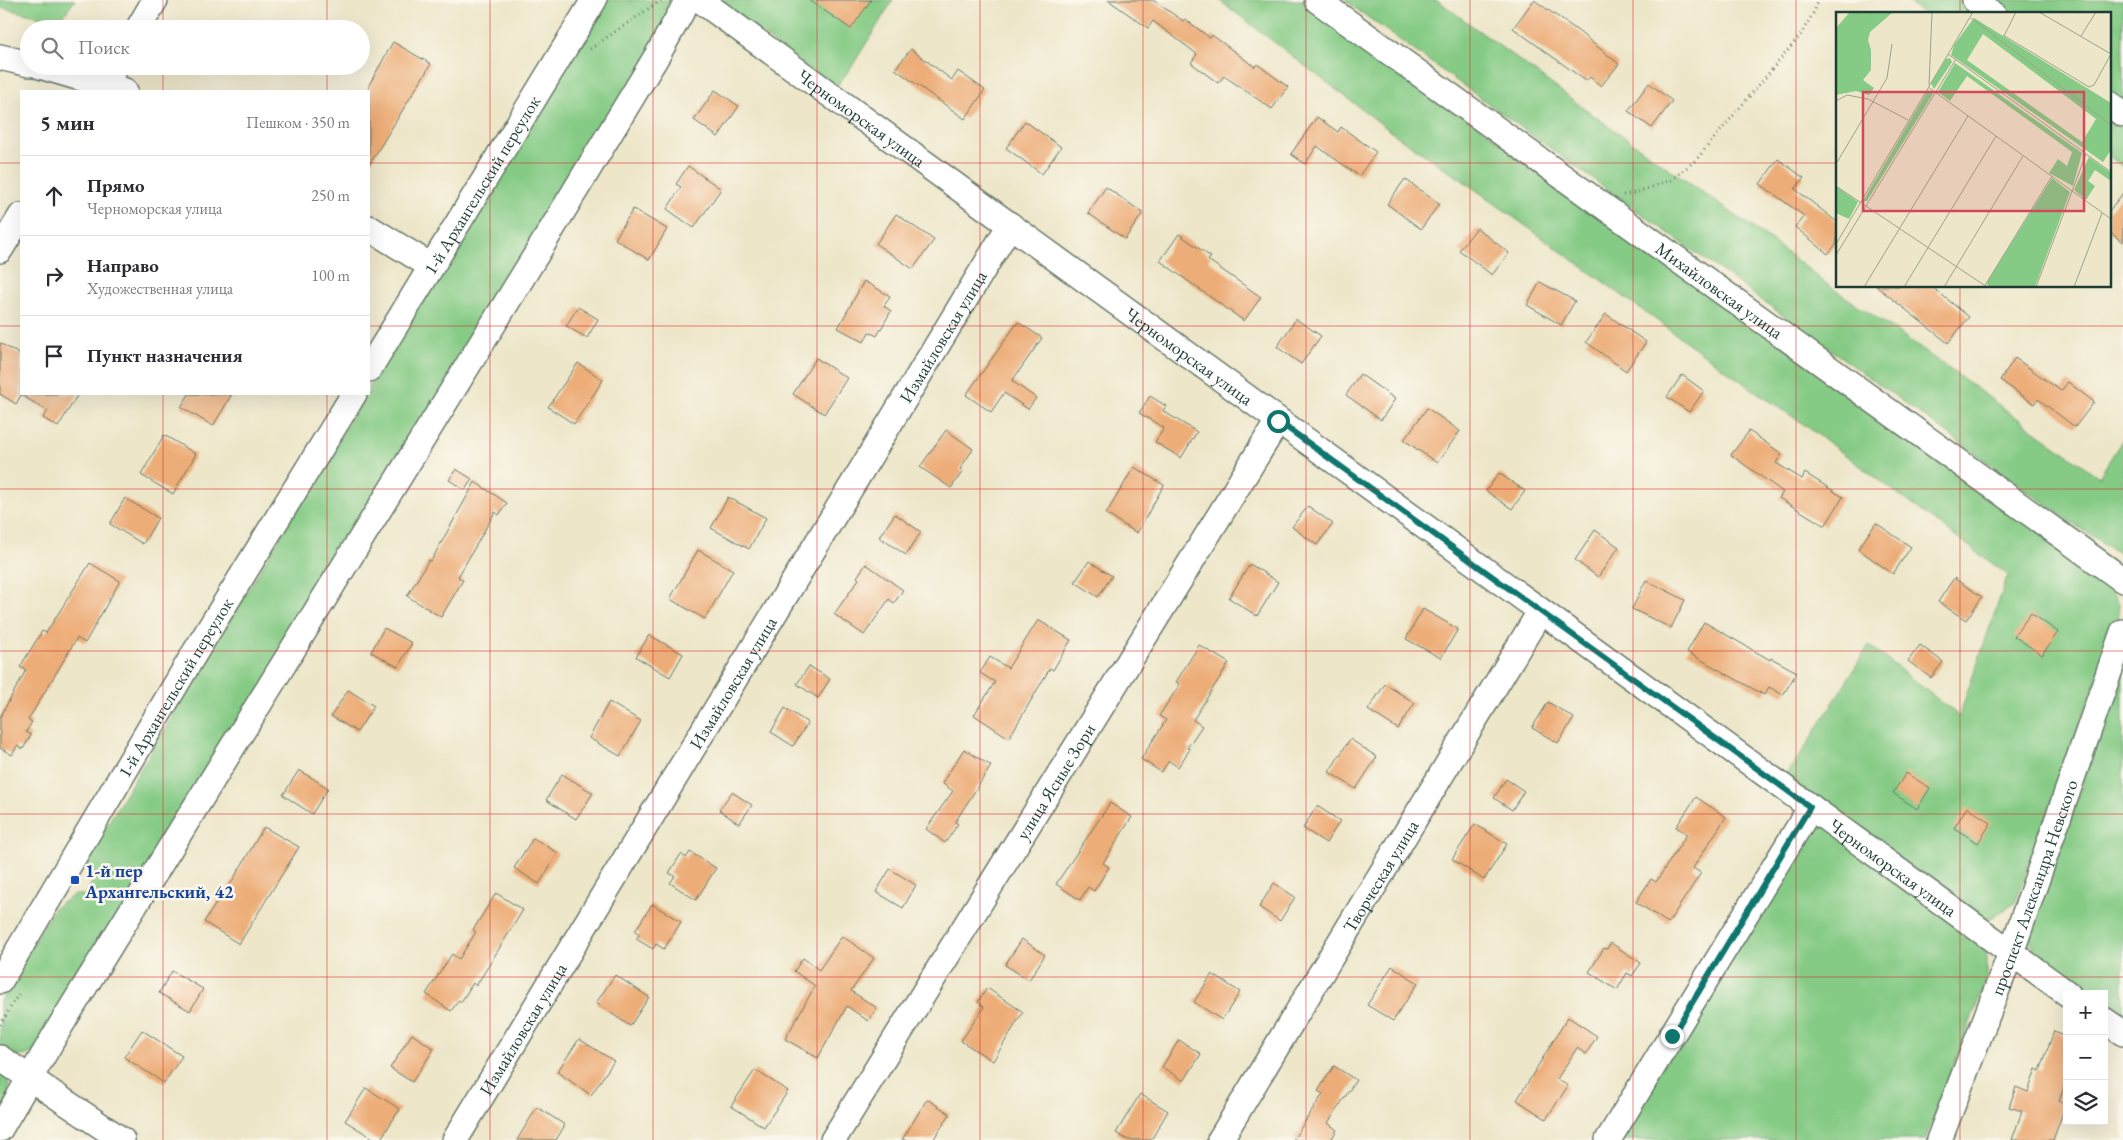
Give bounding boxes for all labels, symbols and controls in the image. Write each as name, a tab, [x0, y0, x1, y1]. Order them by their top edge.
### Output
inset map	[1836, 12, 2110, 288]
search box	[20, 20, 370, 75]
icon: search	[38, 34, 66, 62]
text: Поиск	[78, 35, 130, 60]
street label: Черноморская улица	[793, 63, 931, 172]
street label: 1-й Архангельский переулок	[418, 90, 545, 278]
text: 5 мин	[40, 109, 95, 136]
text: Пешком · 350 m	[246, 112, 350, 133]
text: Прямо	[87, 173, 145, 198]
icon: ahead	[40, 182, 68, 210]
text: 250 m	[311, 185, 350, 206]
text: Черноморская улица	[87, 198, 223, 219]
street label: Михайловская улица	[1651, 236, 1788, 344]
text: Направо	[87, 253, 159, 278]
icon: right	[40, 262, 68, 290]
text: 100 m	[311, 265, 350, 286]
street label: Измайловская улица	[894, 265, 992, 407]
text: Художественная улица	[87, 278, 233, 299]
street label: Черноморская улица	[1121, 301, 1259, 410]
icon: arrive	[40, 342, 68, 370]
text: Пункт назначения	[87, 343, 243, 368]
route start	[1267, 410, 1290, 433]
street label: 1-й Архангельский переулок	[112, 593, 238, 781]
street label: Измайловская улица	[684, 611, 782, 753]
street label: улица Ясные Зори	[1010, 718, 1100, 844]
street label: проспект Александра Невского	[1985, 776, 2082, 998]
street label: Черноморская улица	[1825, 813, 1962, 922]
street label: Творческая улица	[1337, 815, 1423, 936]
place label: 1-й пер Архангельский, 42	[84, 859, 234, 903]
marker: 1-й пер Архангельский, 42	[69, 874, 81, 886]
street label: Измайловская улица	[473, 958, 572, 1099]
map controls	[2063, 990, 2108, 1125]
button: +	[2063, 990, 2108, 1035]
route end	[1661, 1025, 1684, 1048]
button: −	[2063, 1035, 2108, 1080]
button: layers	[2063, 1080, 2108, 1125]

